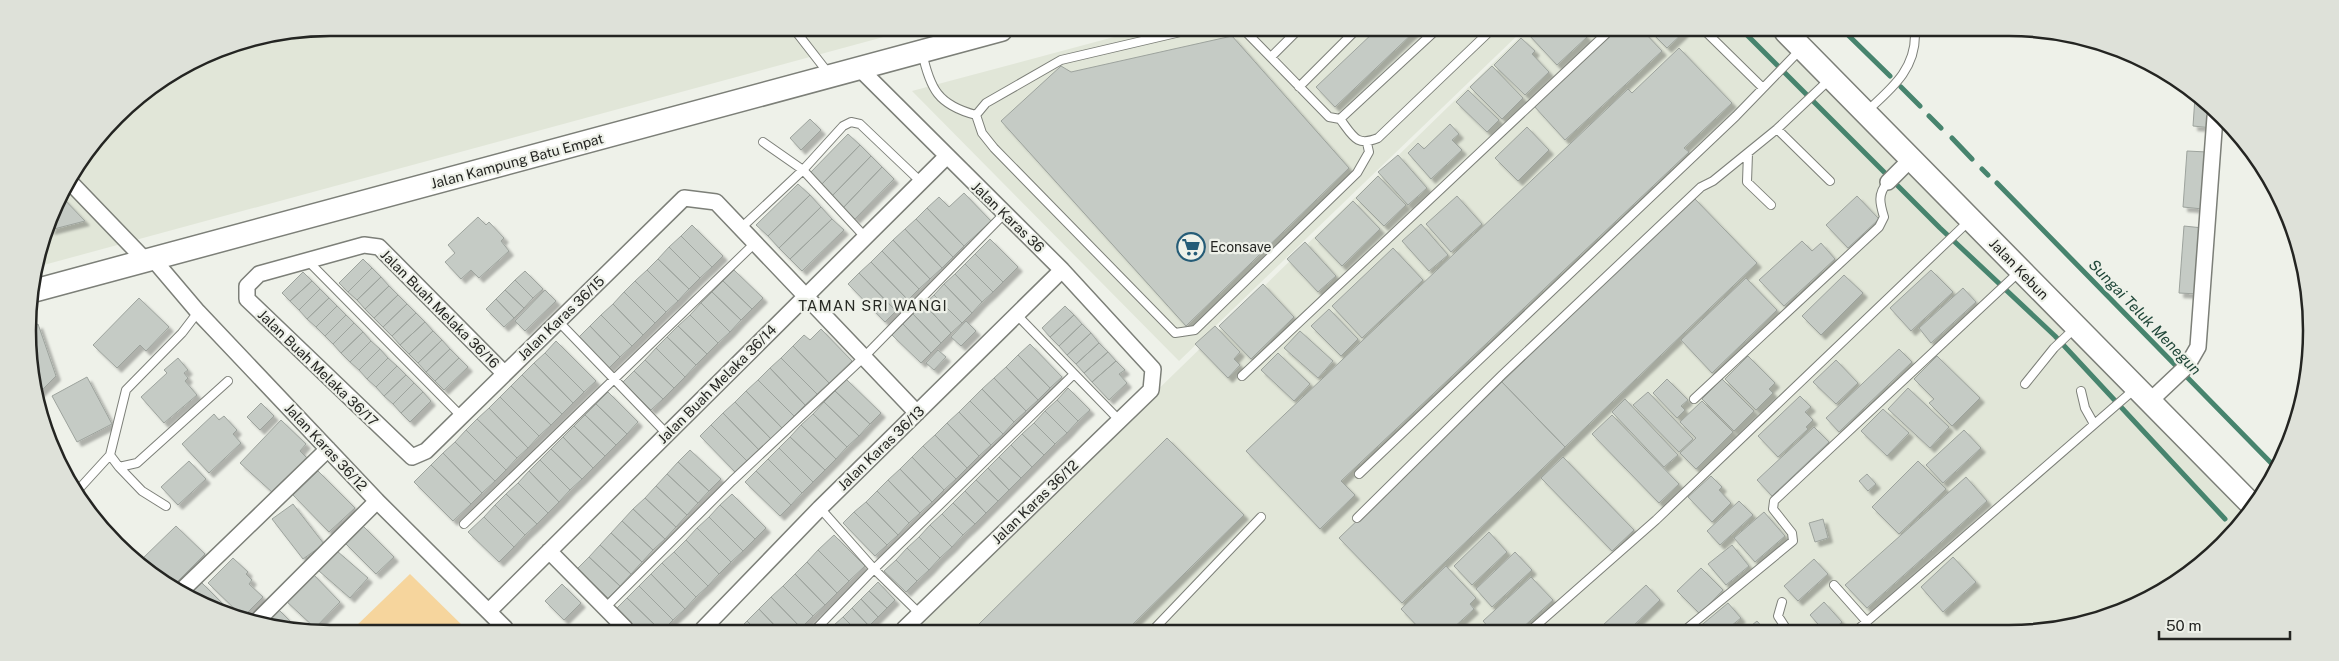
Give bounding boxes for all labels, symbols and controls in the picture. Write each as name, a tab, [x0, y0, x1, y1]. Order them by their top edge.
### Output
street label: Jalan Kampung Batu Empat	[429, 130, 605, 192]
street label: Jalan Karas 36	[968, 178, 1048, 256]
supermarket icon: Econsave	[1176, 232, 1206, 262]
street label: Jalan Kebun	[1986, 235, 2052, 303]
place label: Econsave	[1210, 239, 1272, 255]
street label: Jalan Buah Melaka 36/16	[377, 246, 503, 372]
water label: Sungai Teluk Menegun	[2085, 256, 2205, 378]
street label: Jalan Karas 36/15	[514, 273, 608, 363]
district label: TAMAN SRI WANGI	[798, 297, 948, 314]
street label: Jalan Buah Melaka 36/17	[255, 306, 381, 430]
street label: Jalan Buah Melaka 36/14	[654, 321, 780, 447]
street label: Jalan Karas 36/12	[281, 400, 371, 494]
street label: Jalan Karas 36/13	[834, 403, 928, 493]
street label: Jalan Karas 36/12	[989, 457, 1081, 547]
scale bar	[2159, 608, 2290, 640]
text: 50 m	[2166, 617, 2201, 634]

